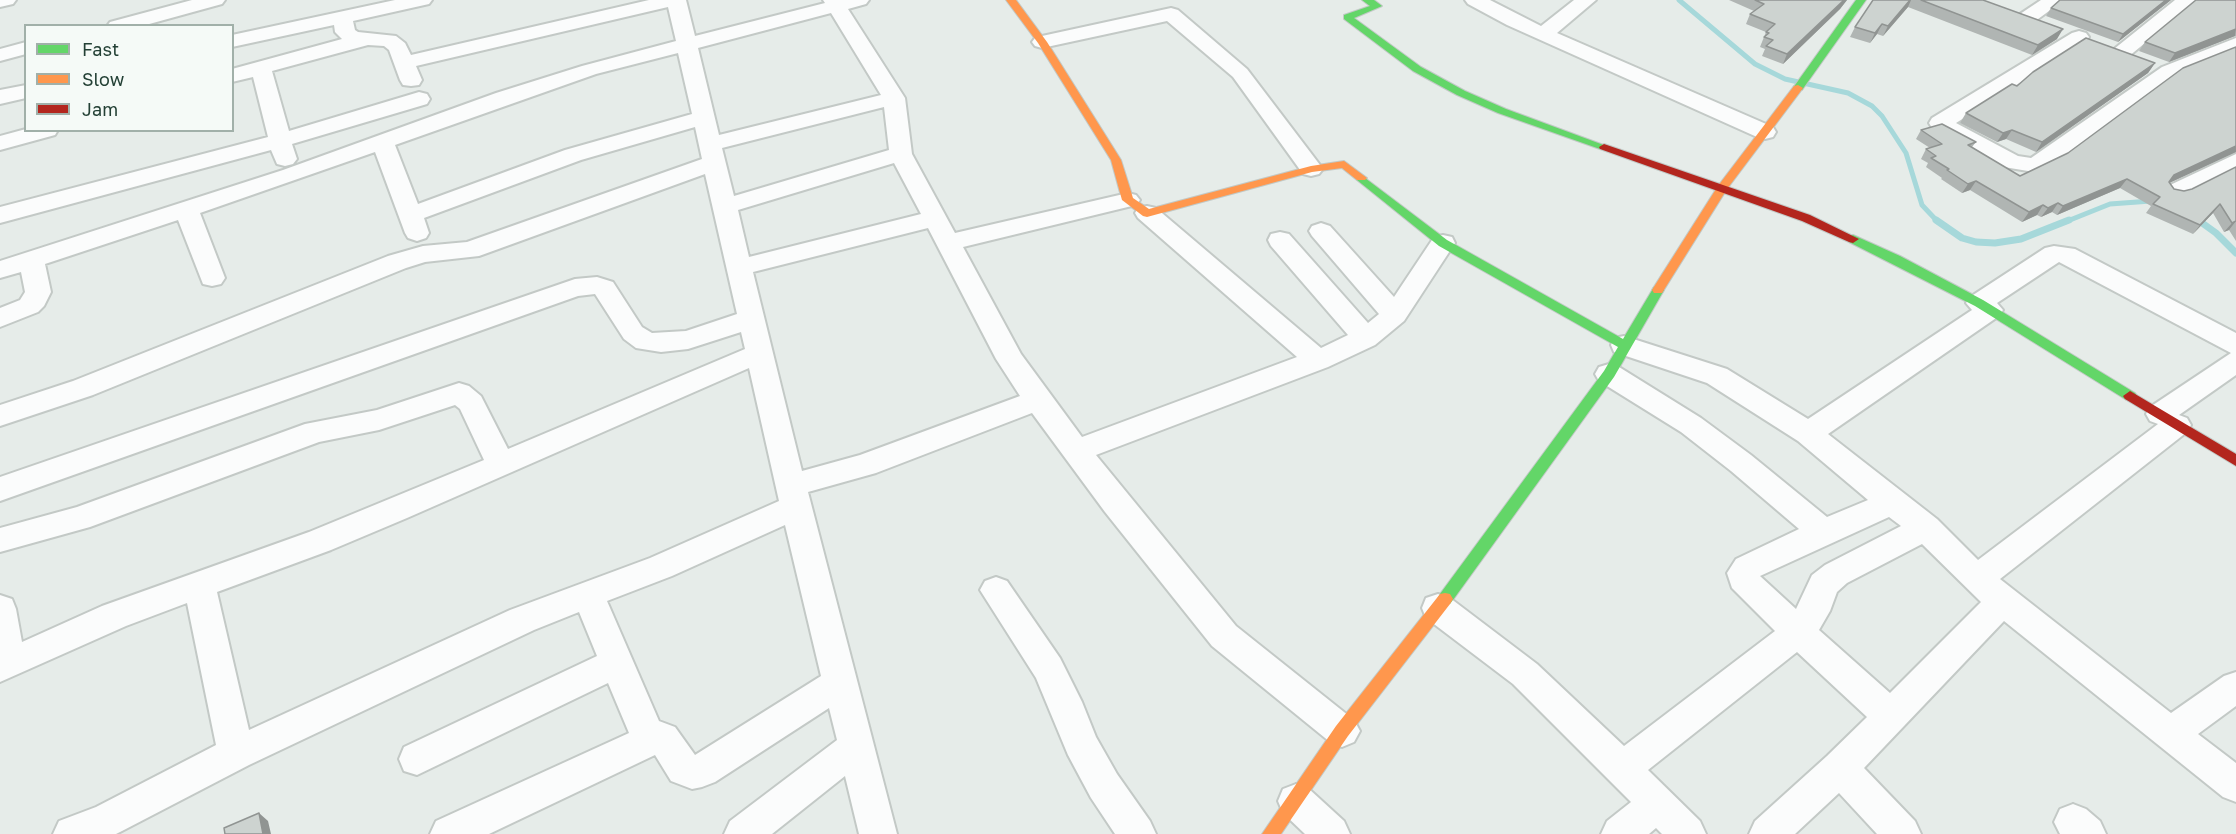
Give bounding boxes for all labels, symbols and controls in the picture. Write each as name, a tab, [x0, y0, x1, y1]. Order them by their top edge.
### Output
legend	[24, 24, 234, 132]
text: Fast	[82, 38, 119, 60]
text: Slow	[82, 68, 124, 90]
text: Jam	[82, 98, 118, 120]

